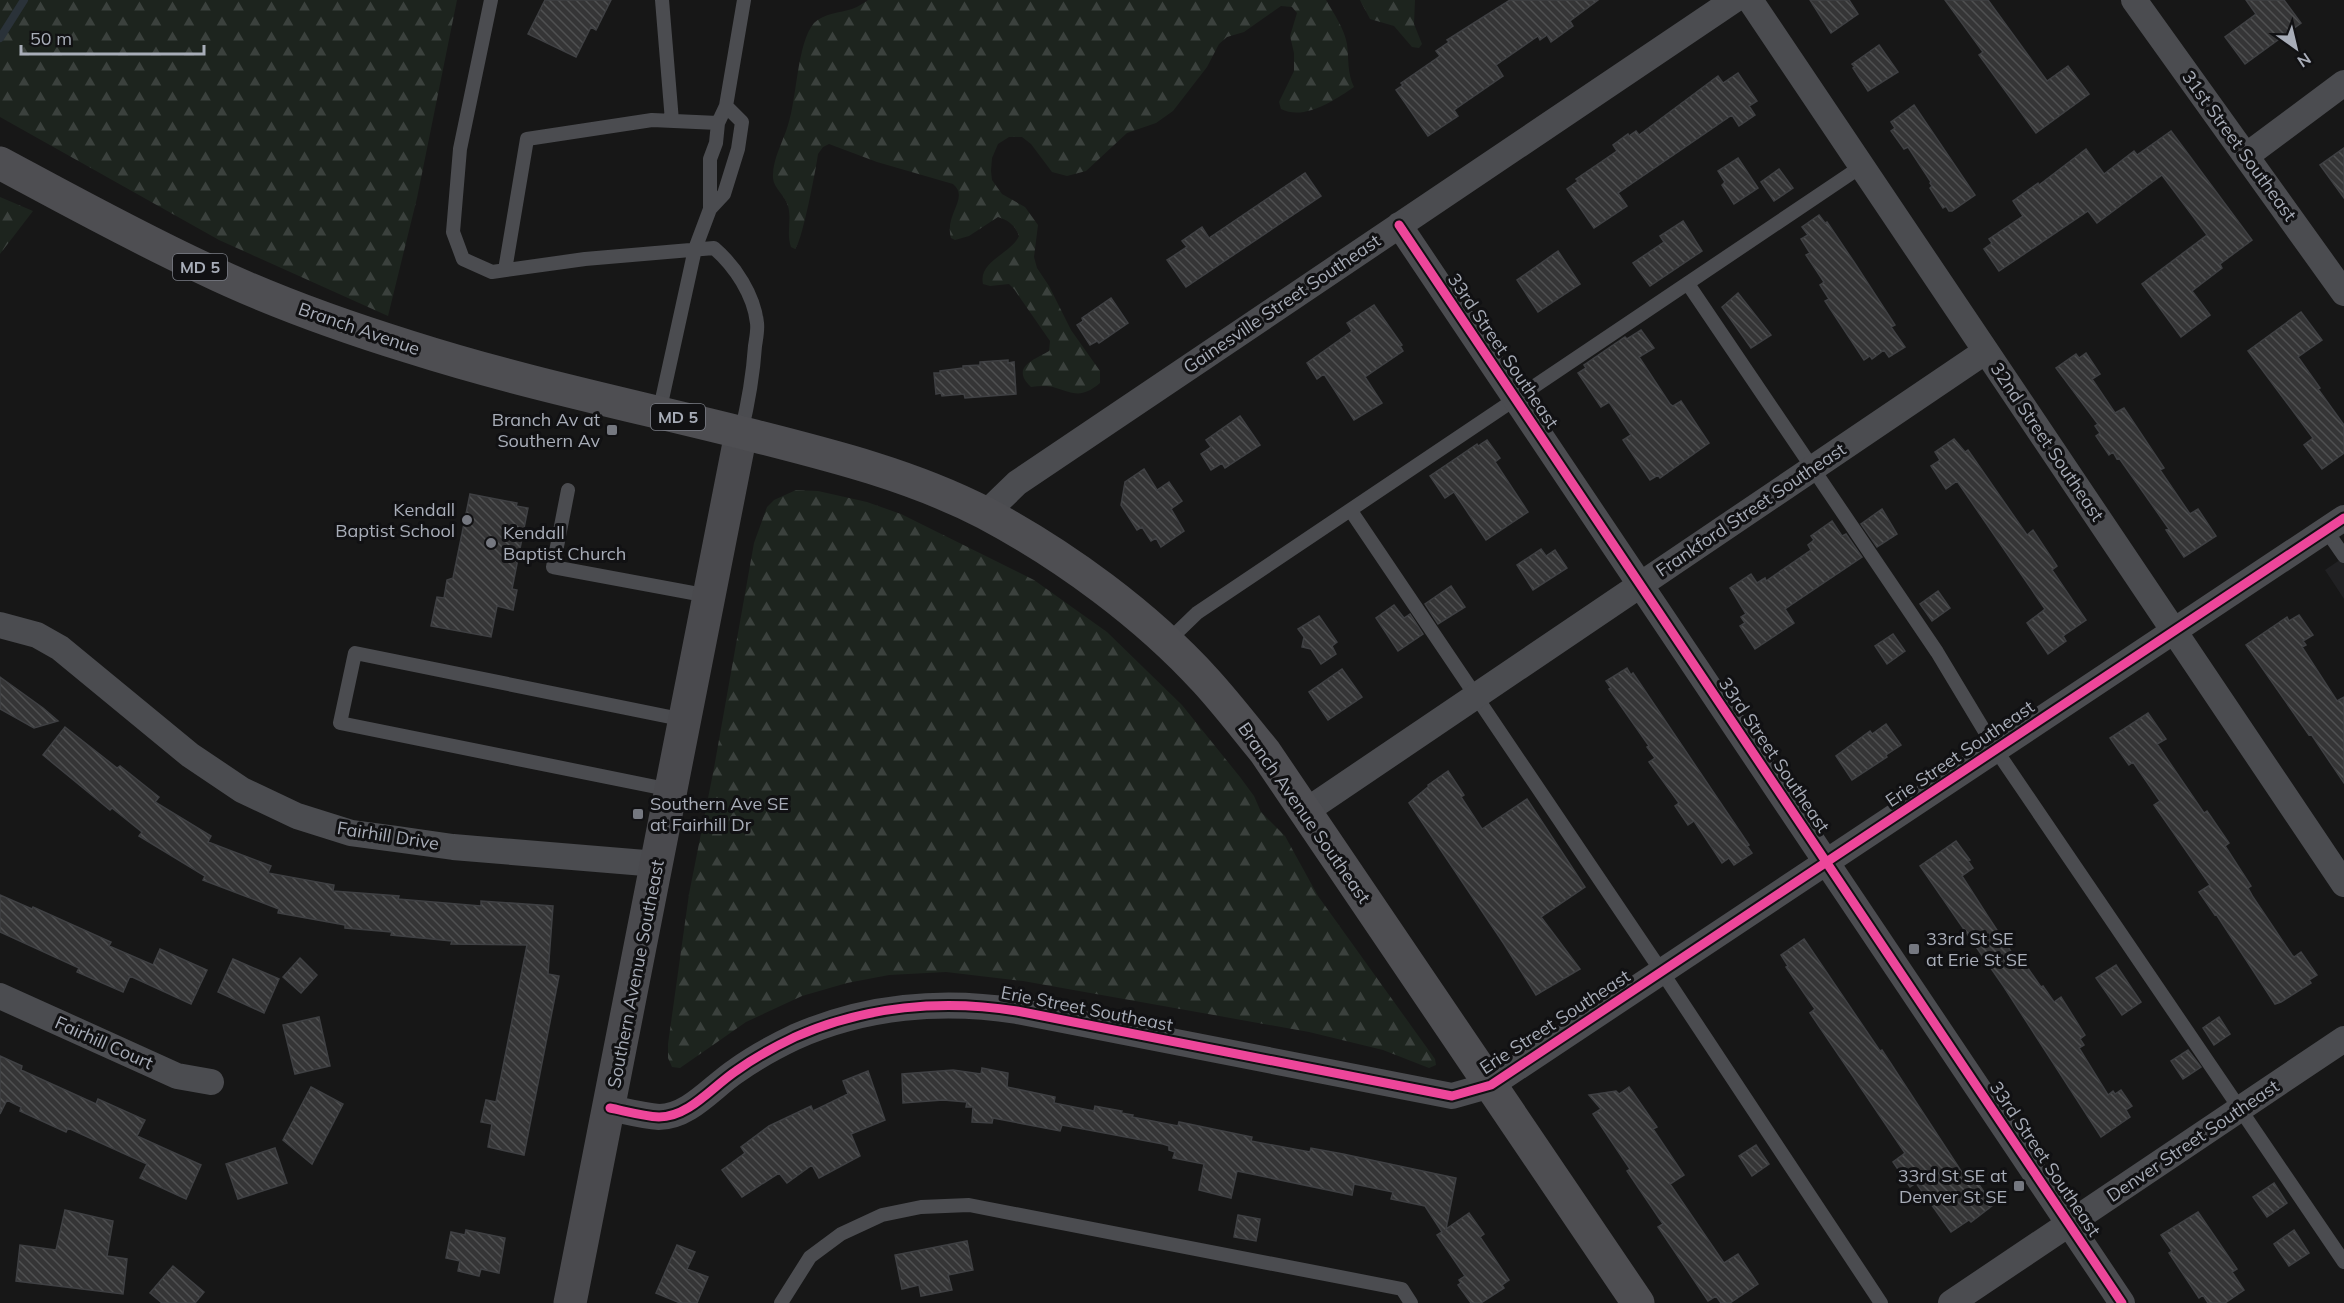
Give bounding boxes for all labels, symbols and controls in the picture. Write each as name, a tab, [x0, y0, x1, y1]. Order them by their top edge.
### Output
scale bar	[21, 18, 204, 56]
north arrow	[2266, 18, 2326, 78]
text: 50 m	[30, 27, 72, 50]
text: N	[2294, 49, 2315, 72]
street label: 31st Street Southeast	[2177, 66, 2302, 225]
street label: Gainesville Street Southeast	[1179, 229, 1385, 378]
road number: MD 5	[173, 254, 227, 280]
street label: 33rd Street Southeast	[1443, 269, 1564, 433]
street label: Branch Avenue	[295, 297, 423, 360]
street label: 32nd Street Southeast	[1986, 358, 2109, 525]
road number: MD 5	[651, 404, 705, 430]
place label: Branch Av at Southern Av	[492, 408, 600, 452]
marker: Branch Av at Southern Av	[605, 423, 619, 437]
street label: Frankford Street Southeast	[1651, 437, 1850, 582]
place label: Kendall Baptist School	[335, 498, 455, 542]
marker: Kendall Baptist School	[460, 513, 474, 527]
place label: Kendall Baptist Church	[503, 521, 626, 565]
marker: Kendall Baptist Church	[484, 536, 498, 550]
street label: 33rd Street Southeast	[1714, 673, 1835, 837]
street label: Erie Street Southeast	[1881, 695, 2039, 812]
street label: Branch Avenue Southeast	[1233, 718, 1376, 908]
place label: Southern Ave SE at Fairhill Dr	[650, 792, 789, 836]
marker: Southern Ave SE at Fairhill Dr	[631, 807, 645, 821]
street label: Fairhill Drive	[335, 816, 441, 855]
street label: Southern Avenue Southeast	[602, 858, 669, 1090]
place label: 33rd St SE at Erie St SE	[1926, 927, 2028, 971]
marker: 33rd St SE at Erie St SE	[1907, 942, 1921, 956]
street label: Erie Street Southeast	[1475, 964, 1634, 1079]
street label: Erie Street Southeast	[999, 981, 1175, 1036]
street label: Fairhill Court	[52, 1011, 157, 1074]
street label: Denver Street Southeast	[2102, 1074, 2283, 1207]
street label: 33rd Street Southeast	[1985, 1077, 2106, 1241]
place label: 33rd St SE at Denver St SE	[1898, 1164, 2007, 1208]
marker: 33rd St SE at Denver St SE	[2012, 1179, 2026, 1193]

